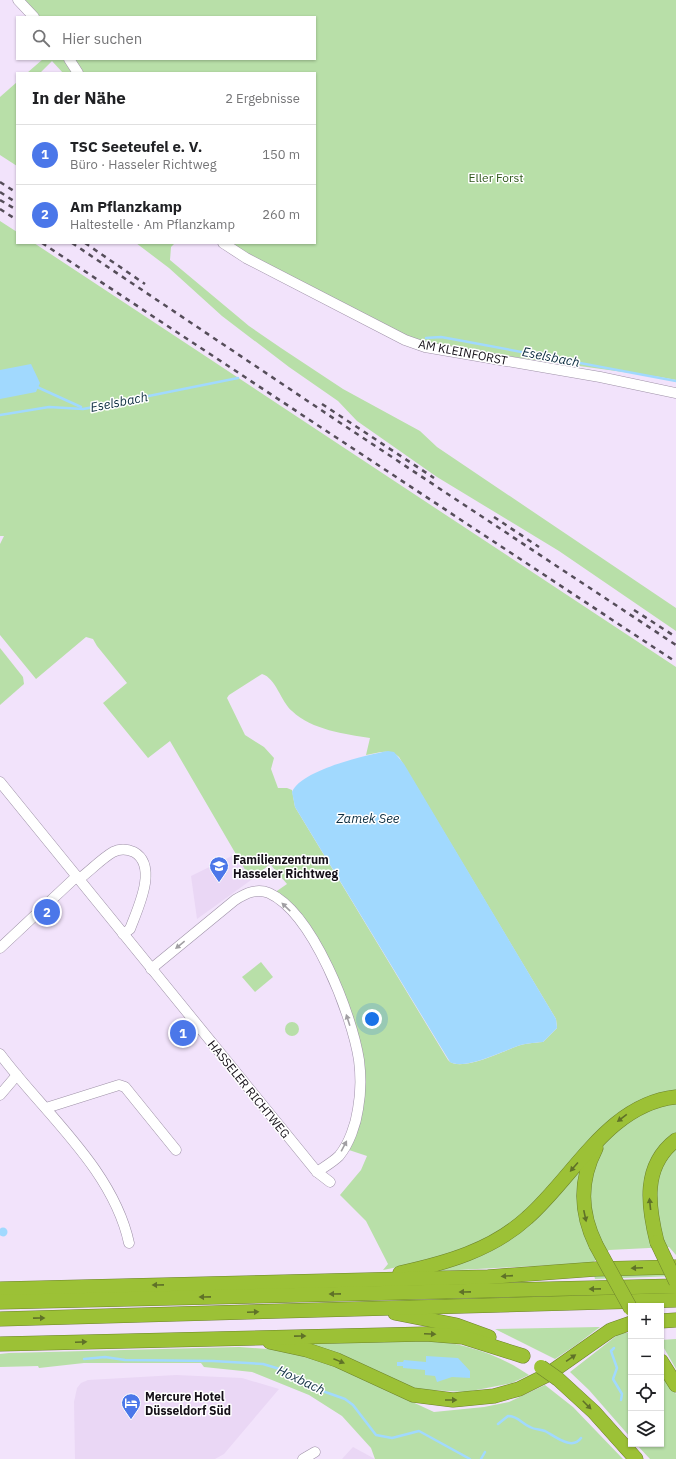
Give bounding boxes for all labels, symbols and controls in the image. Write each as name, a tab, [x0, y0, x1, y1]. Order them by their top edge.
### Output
search box	[16, 16, 316, 60]
icon: search	[30, 27, 52, 49]
text: Hier suchen	[62, 29, 142, 48]
text: In der Nähe	[32, 87, 126, 109]
text: 2 Ergebnisse	[225, 90, 300, 107]
text: TSC Seeteufel e. V.	[70, 137, 202, 156]
text: 1	[41, 146, 49, 163]
text: 150 m	[262, 146, 300, 163]
text: Büro · Hasseler Richtweg	[70, 156, 217, 173]
park label: Eller Forst	[469, 170, 523, 185]
text: Am Pflanzkamp	[70, 197, 182, 216]
text: 2	[41, 206, 49, 223]
text: 260 m	[262, 206, 300, 223]
text: Haltestelle · Am Pflanzkamp	[70, 216, 235, 233]
street label: AM KLEINFORST	[417, 336, 509, 368]
water label: Eselsbach	[521, 343, 581, 371]
water label: Eselsbach	[89, 388, 149, 416]
water label: Zamek See	[336, 810, 400, 827]
place label: Familienzentrum Hasseler Richtweg	[233, 852, 339, 881]
school or university icon: Familienzentrum Hasseler Richtweg	[208, 855, 230, 883]
pin: 2	[34, 897, 60, 927]
one-way arrow	[281, 902, 291, 912]
one-way arrow	[175, 941, 186, 950]
your location	[362, 1009, 382, 1029]
one-way arrow	[345, 1013, 351, 1025]
pin: 1	[170, 1018, 196, 1048]
street label: HASSELER RICHTWEG	[205, 1037, 293, 1141]
one-way arrow	[616, 1114, 627, 1123]
one-way arrow	[341, 1140, 348, 1152]
one-way arrow	[569, 1162, 578, 1172]
one-way arrow	[646, 1198, 653, 1210]
one-way arrow	[583, 1210, 589, 1222]
one-way arrow	[630, 1265, 643, 1271]
one-way arrow	[501, 1272, 513, 1279]
one-way arrow	[151, 1282, 164, 1288]
one-way arrow	[588, 1286, 601, 1292]
one-way arrow	[459, 1288, 471, 1295]
one-way arrow	[328, 1291, 341, 1297]
one-way arrow	[198, 1294, 211, 1300]
map controls	[628, 1303, 664, 1447]
button: +	[628, 1303, 664, 1339]
one-way arrow	[247, 1309, 260, 1315]
one-way arrow	[33, 1315, 46, 1321]
one-way arrow	[424, 1331, 437, 1337]
one-way arrow	[294, 1333, 307, 1339]
one-way arrow	[75, 1338, 87, 1345]
button: −	[628, 1339, 664, 1375]
one-way arrow	[566, 1354, 577, 1362]
one-way arrow	[333, 1359, 345, 1365]
water label: Hoxbach	[274, 1362, 328, 1398]
button: locate	[628, 1375, 664, 1411]
place label: Mercure Hotel Düsseldorf Süd	[145, 1389, 231, 1418]
hotel icon: Mercure Hotel Düsseldorf Süd	[120, 1392, 142, 1420]
one-way arrow	[445, 1397, 458, 1403]
one-way arrow	[582, 1400, 592, 1410]
button: layers	[628, 1411, 664, 1447]

